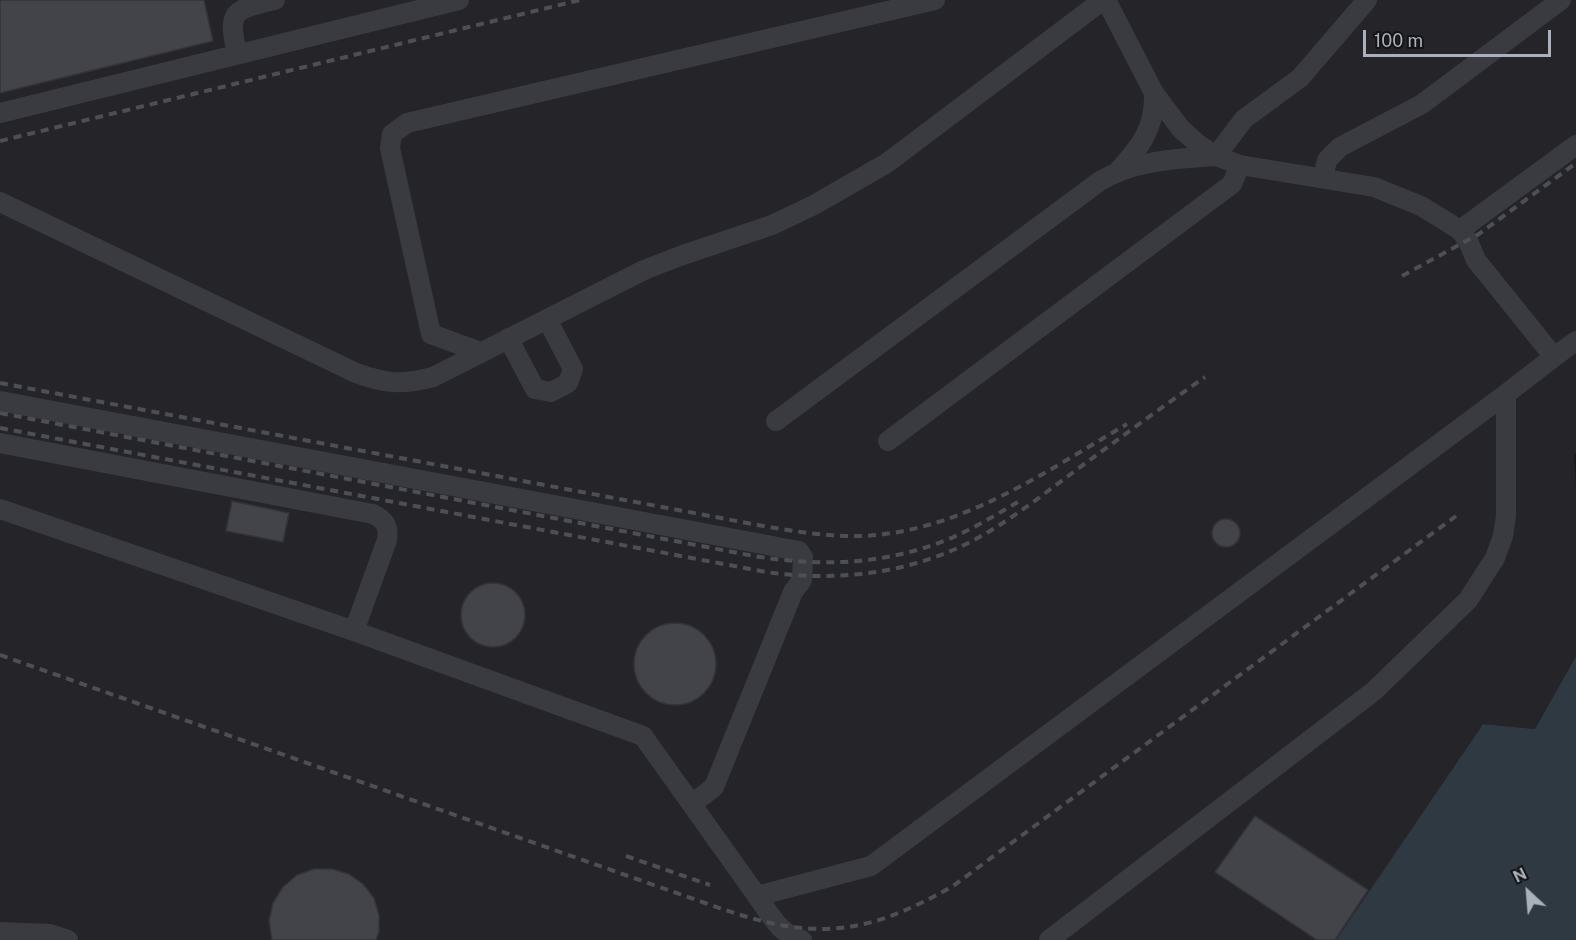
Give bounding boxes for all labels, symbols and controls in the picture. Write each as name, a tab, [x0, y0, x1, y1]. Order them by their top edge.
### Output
scale bar	[1366, 18, 1554, 56]
text: 100 m	[1374, 30, 1423, 51]
north arrow	[1498, 862, 1558, 922]
text: N	[1510, 864, 1530, 887]

